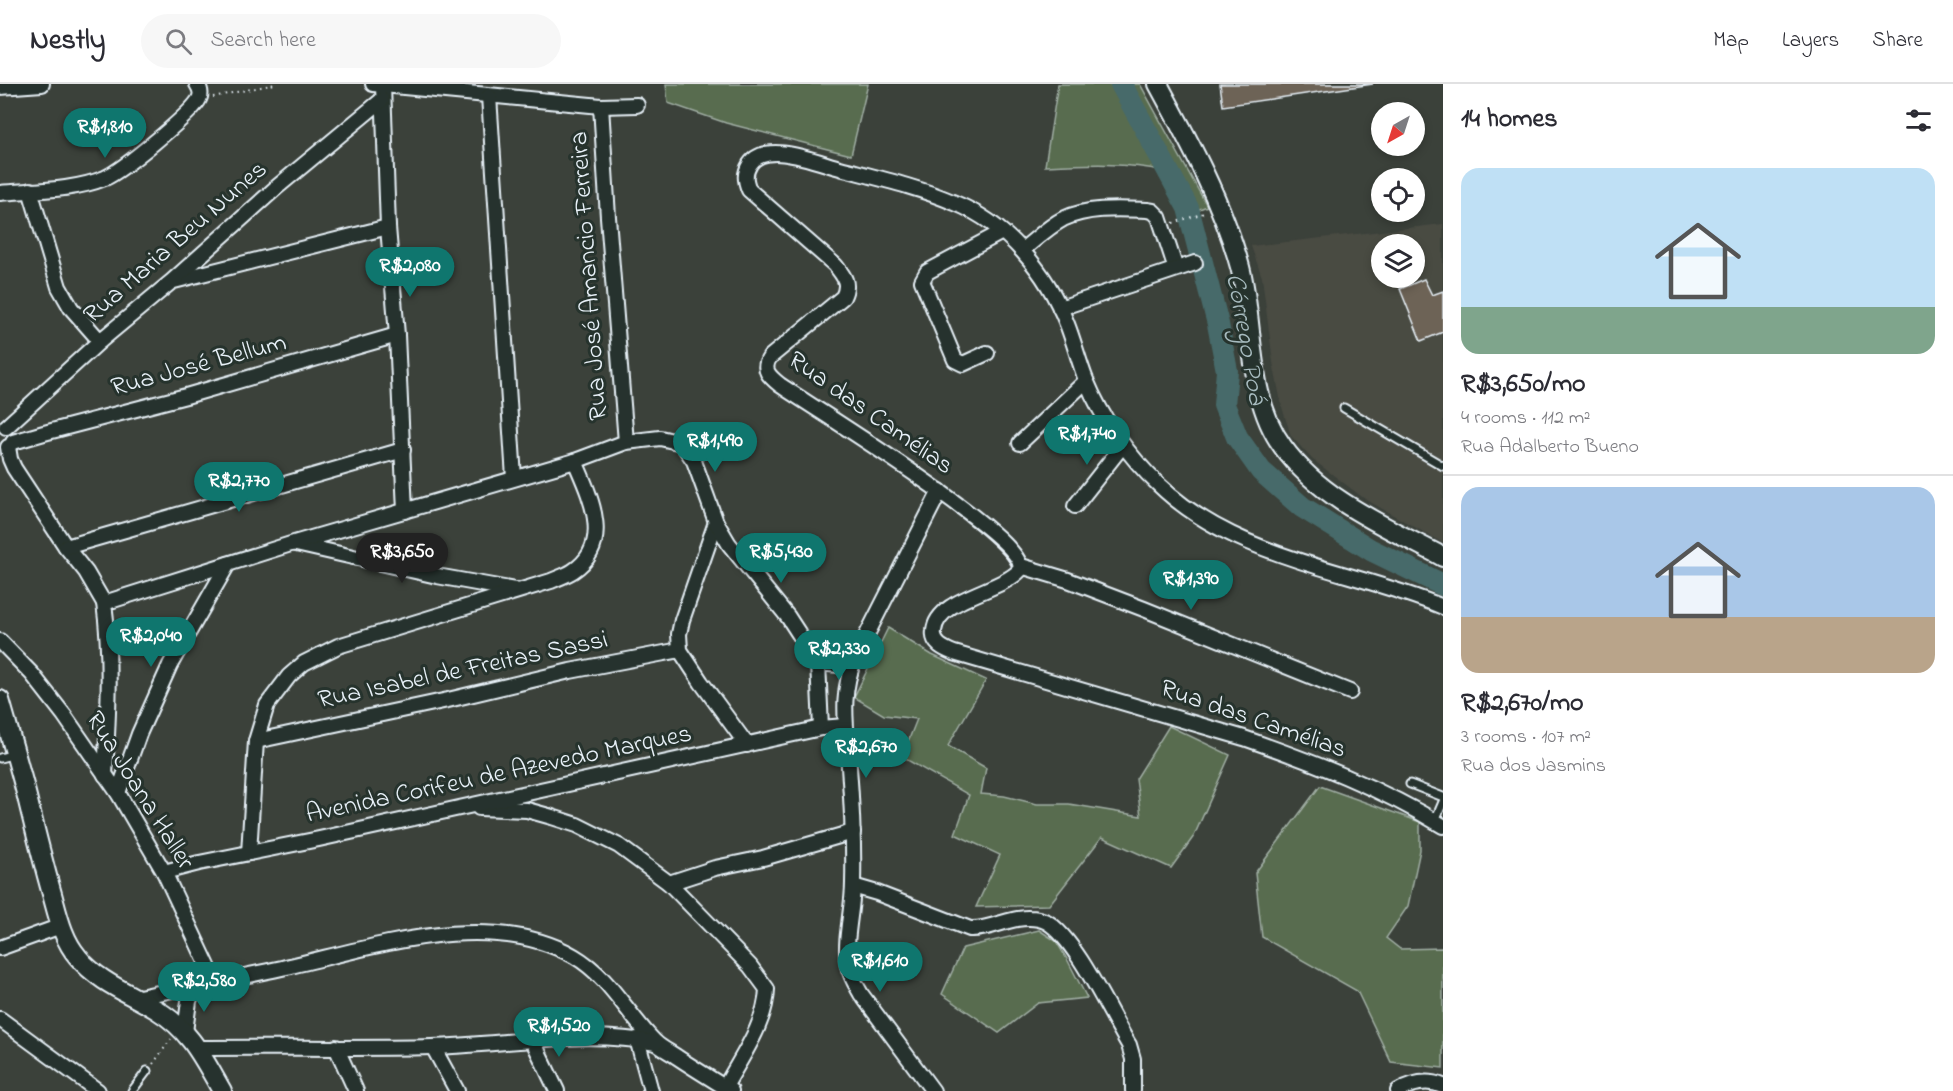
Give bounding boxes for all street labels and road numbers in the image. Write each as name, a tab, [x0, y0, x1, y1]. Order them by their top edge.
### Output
street label: Rua José Amancio Ferreira	[561, 130, 619, 422]
street label: Rua Maria Beu Nunes	[75, 152, 277, 334]
street label: Rua José Bellum	[107, 324, 291, 408]
street label: Rua das Camélias	[779, 343, 961, 485]
street label: Rua Isabel de Freitas Sassi	[314, 622, 612, 720]
street label: Rua das Camélias	[1155, 670, 1351, 770]
street label: Rua Joana Haller	[75, 704, 204, 879]
street label: Avenida Corifeu de Azevedo Marques	[303, 716, 695, 834]

